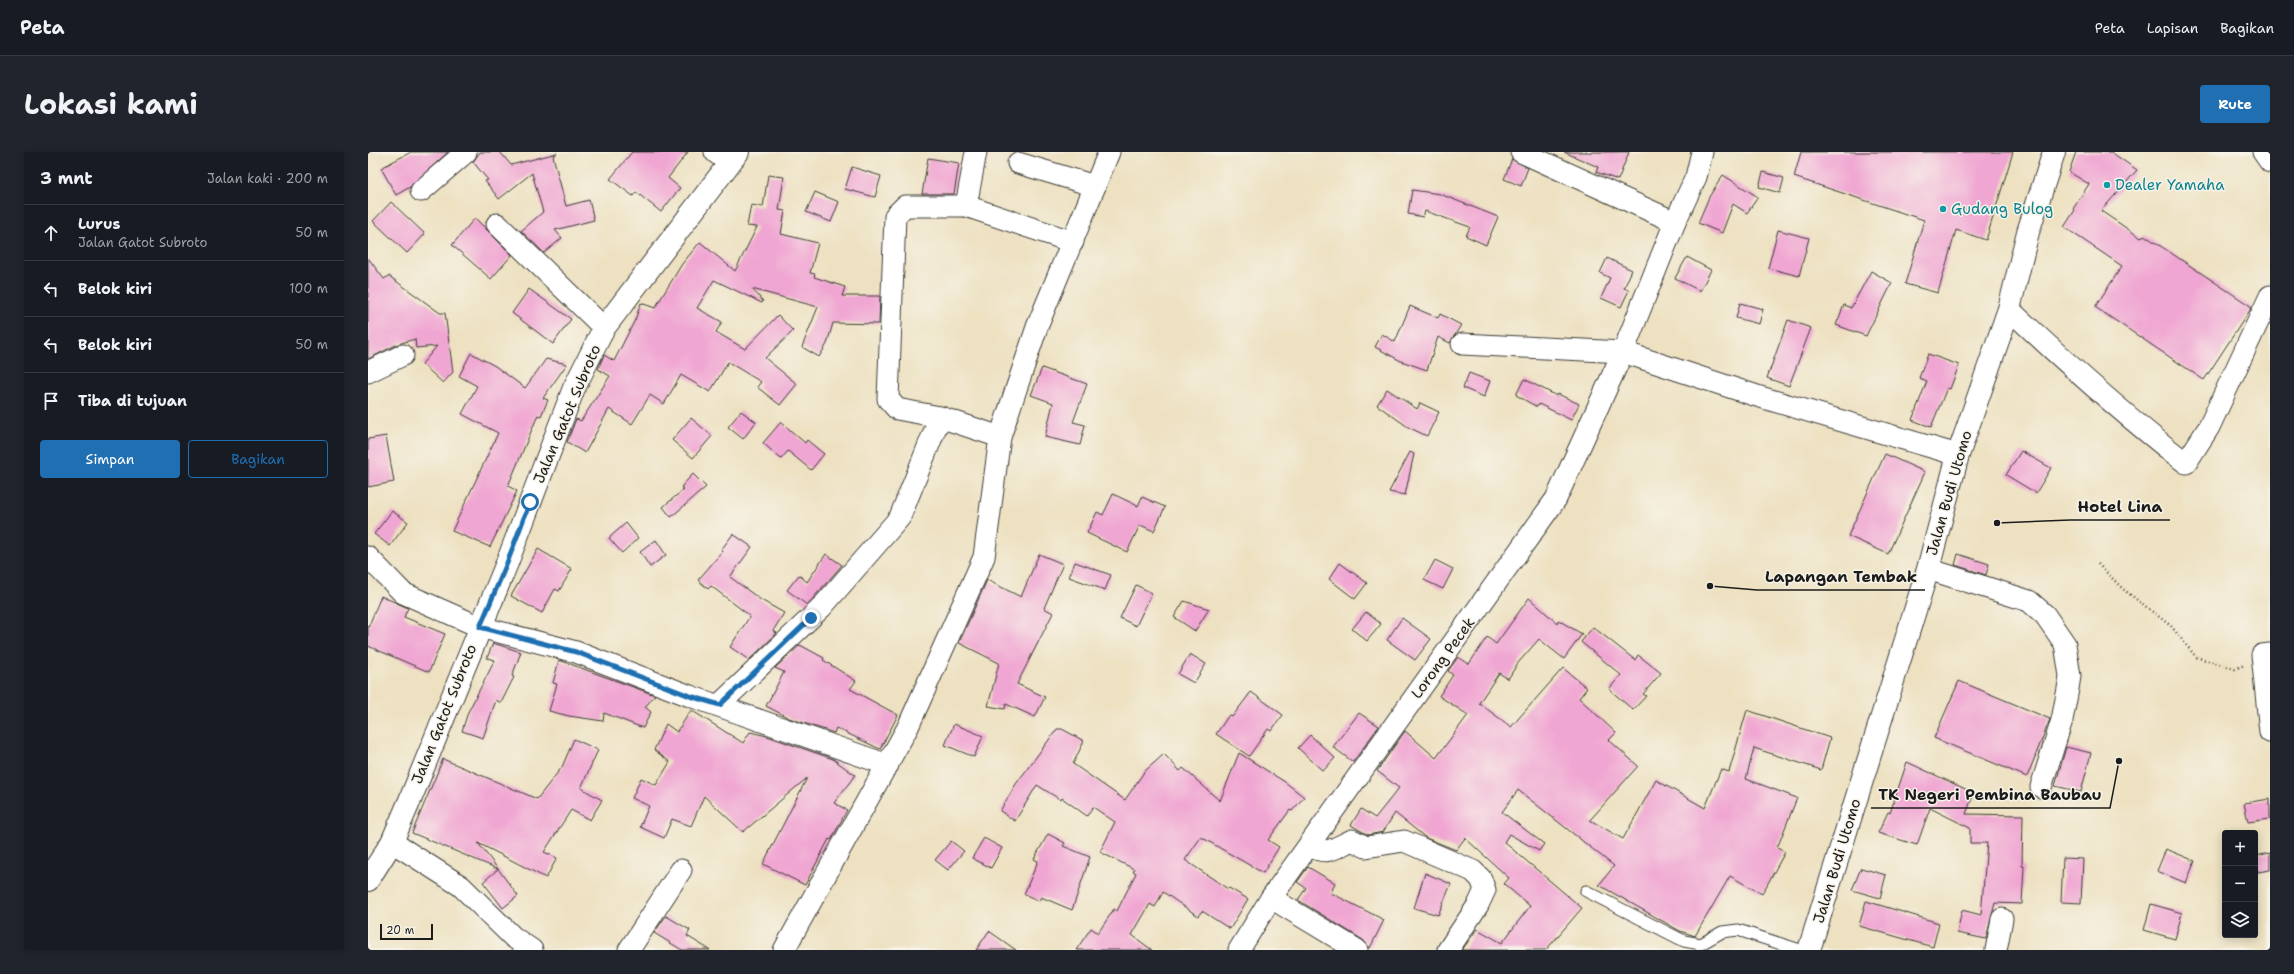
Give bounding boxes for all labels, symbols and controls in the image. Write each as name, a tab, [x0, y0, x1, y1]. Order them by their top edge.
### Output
text: Peta	[20, 15, 65, 40]
text: Peta	[2095, 19, 2125, 37]
text: Lapisan	[2147, 19, 2198, 37]
text: Bagikan	[2220, 19, 2274, 37]
text: Lokasi kami	[24, 85, 198, 123]
button: Rute	[2200, 85, 2270, 123]
text: 3 mnt	[40, 167, 93, 189]
text: Jalan kaki · 200 m	[207, 170, 328, 187]
place label: Dealer Yamaha	[2115, 175, 2225, 195]
marker: Dealer Yamaha	[2102, 180, 2112, 190]
place label: Gudang Bulog	[1951, 199, 2053, 219]
marker: Gudang Bulog	[1938, 204, 1948, 214]
text: Lurus	[78, 214, 120, 234]
icon: ahead	[40, 222, 62, 244]
text: 50 m	[295, 224, 328, 241]
text: Jalan Gatot Subroto	[78, 234, 207, 251]
icon: left	[40, 278, 62, 300]
text: Belok kiri	[78, 279, 152, 299]
text: 100 m	[289, 280, 328, 297]
icon: left	[40, 334, 62, 356]
text: Belok kiri	[78, 335, 152, 355]
text: 50 m	[295, 336, 328, 353]
street label: Jalan Gatot Subroto	[529, 341, 605, 487]
icon: arrive	[40, 390, 62, 412]
text: Tiba di tujuan	[78, 391, 187, 411]
street label: Jalan Budi Utomo	[1922, 428, 1976, 558]
button: Simpan	[40, 440, 180, 478]
button: Bagikan	[188, 440, 328, 478]
callout: Hotel Lina	[2070, 492, 2170, 520]
route start	[521, 493, 539, 511]
text: Hotel Lina	[2078, 496, 2162, 517]
callout: Lapangan Tembak	[1757, 562, 1925, 590]
text: Lapangan Tembak	[1765, 566, 1917, 587]
route end	[802, 609, 820, 627]
street label: Lorong Pecek	[1407, 613, 1479, 703]
street label: Jalan Gatot Subroto	[407, 641, 481, 787]
callout: TK Negeri Pembina Baubau	[1871, 780, 2110, 808]
text: TK Negeri Pembina Baubau	[1878, 784, 2102, 805]
street label: Jalan Budi Utomo	[1809, 796, 1865, 926]
map controls	[2222, 830, 2258, 938]
button: +	[2222, 830, 2258, 866]
button: −	[2222, 866, 2258, 902]
button: layers	[2222, 902, 2258, 938]
scale bar	[380, 922, 433, 941]
text: 20 m	[386, 923, 414, 938]

